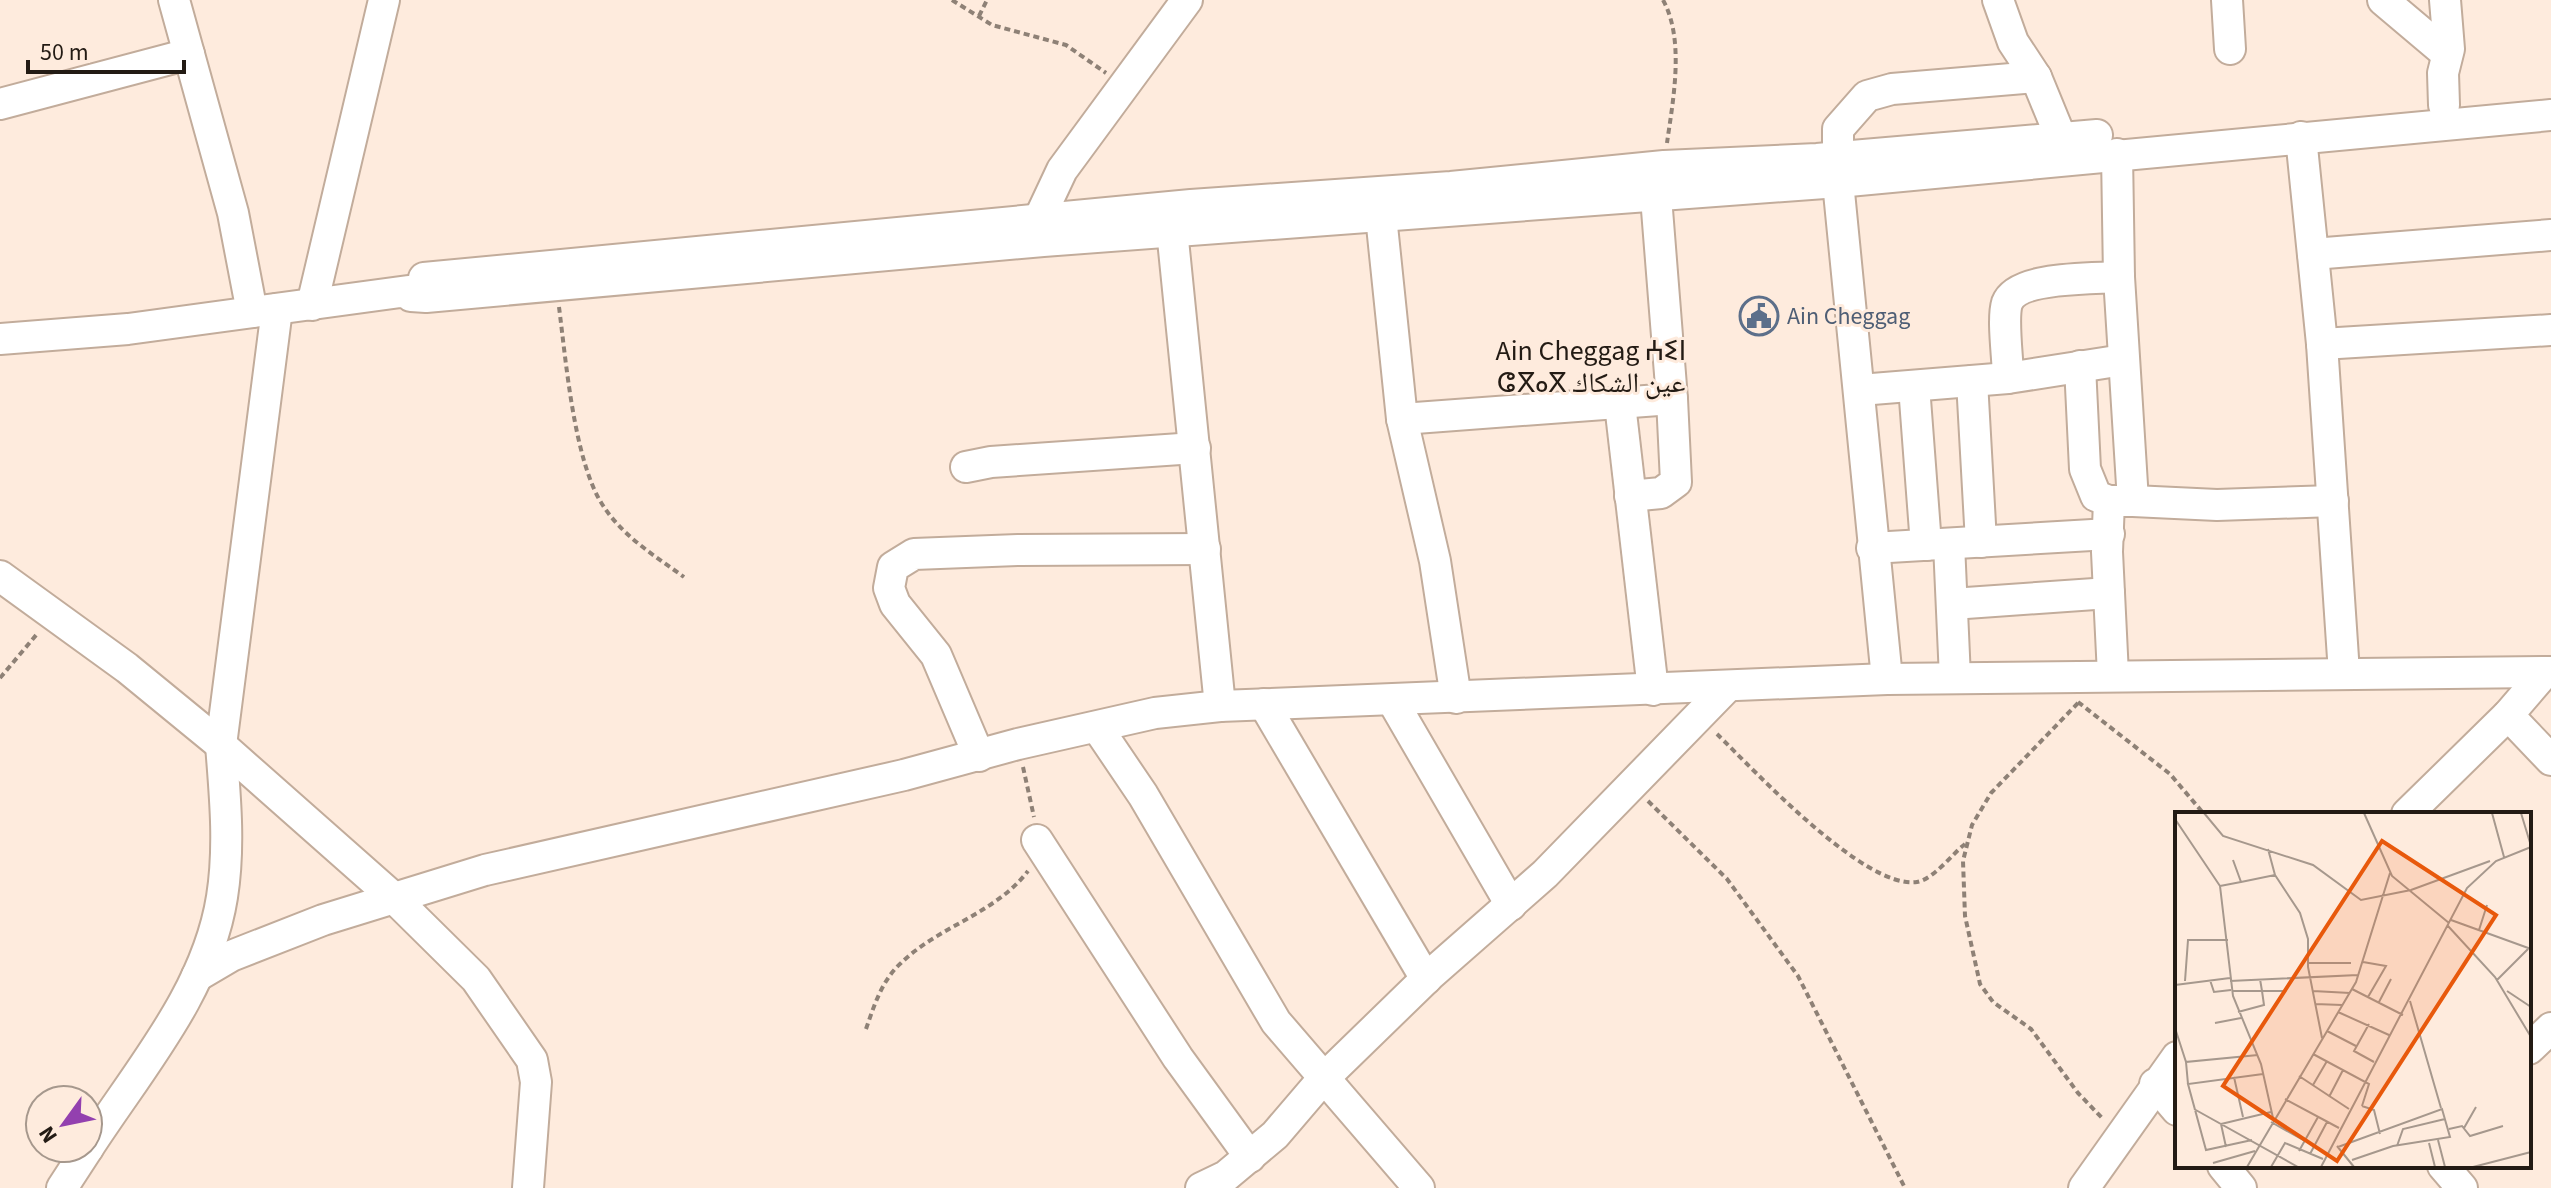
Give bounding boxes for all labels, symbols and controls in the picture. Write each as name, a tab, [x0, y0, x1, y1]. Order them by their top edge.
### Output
scale bar	[28, 24, 184, 74]
text: 50 m	[40, 35, 89, 70]
public building icon: Ain Cheggag	[1738, 295, 1780, 337]
place label: Ain Cheggag	[1787, 299, 1910, 334]
district label: Ain Cheggag ⵄⵉⵏ ⵛⴳⴰⴳ عين الشكاك	[1496, 331, 1686, 403]
inset map	[2175, 812, 2531, 1168]
north arrow	[24, 1084, 104, 1164]
text: N	[31, 1119, 65, 1149]

